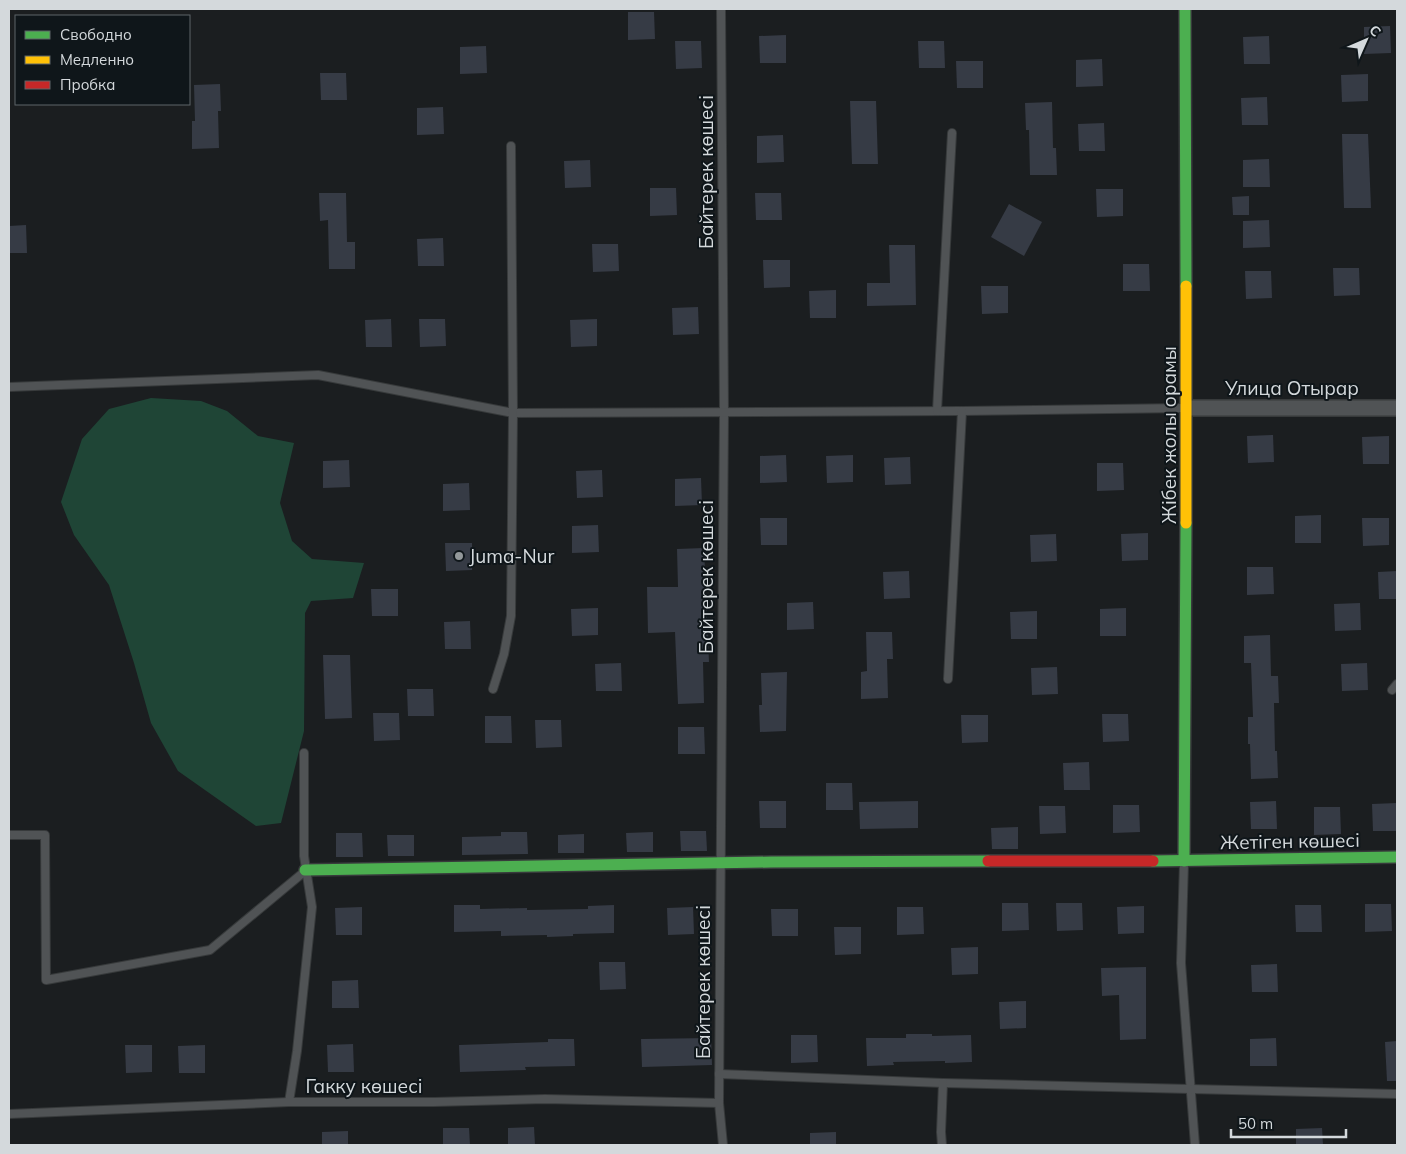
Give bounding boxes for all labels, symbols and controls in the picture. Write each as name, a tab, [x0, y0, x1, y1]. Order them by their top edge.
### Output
legend	[15, 15, 190, 105]
north arrow	[1341, 15, 1391, 65]
text: С	[1365, 21, 1385, 41]
text: Свободно	[60, 25, 132, 44]
text: Медленно	[60, 50, 134, 69]
text: Пробка	[60, 75, 115, 94]
street label: Байтерек көшесі	[694, 95, 718, 249]
street label: Жібек жолы орамы	[1157, 346, 1181, 524]
street label: Улица Отырар	[1224, 376, 1359, 400]
street label: Байтерек көшесі	[694, 500, 718, 654]
place label: Juma-Nur	[469, 544, 555, 568]
marker: Juma-Nur	[453, 550, 465, 562]
street label: Жетіген көшесі	[1220, 828, 1360, 854]
street label: Байтерек көшесі	[691, 905, 715, 1059]
street label: Гакку көшесі	[306, 1074, 422, 1098]
scale bar	[1231, 1106, 1346, 1138]
text: 50 m	[1238, 1114, 1273, 1133]

